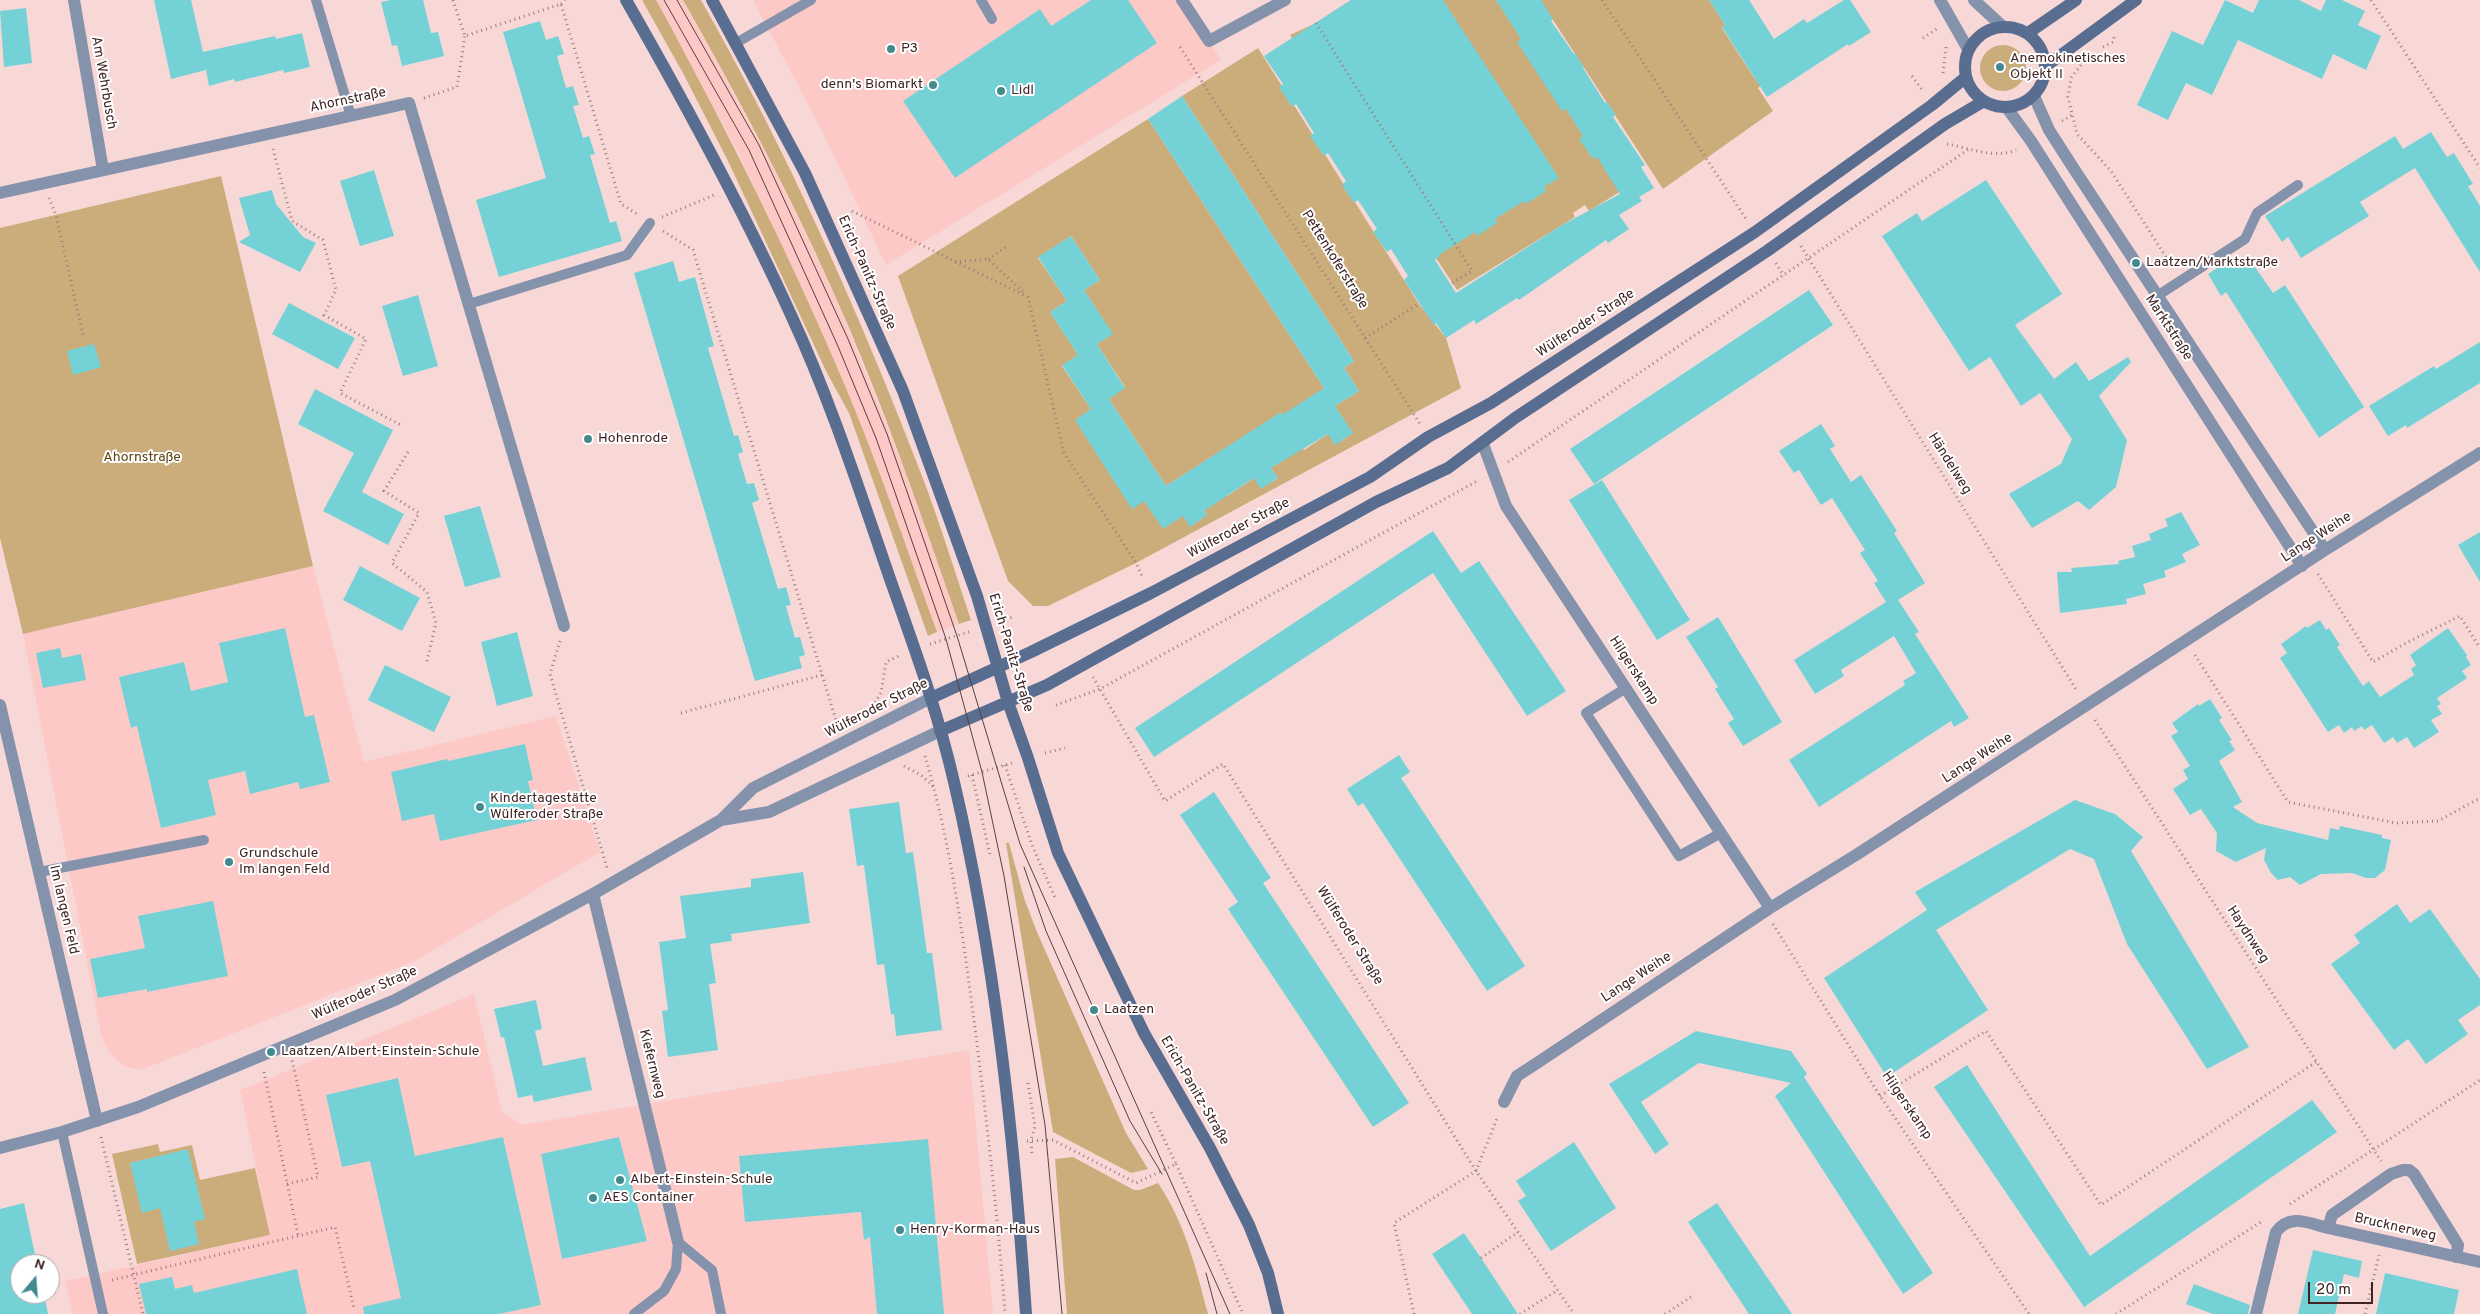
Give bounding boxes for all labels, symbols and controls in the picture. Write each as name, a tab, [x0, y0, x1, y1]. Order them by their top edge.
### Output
street label: Am Wehrbusch	[87, 35, 119, 131]
place label: P3	[901, 41, 918, 57]
marker: P3	[885, 43, 897, 55]
place label: Anemokinetisches Objekt II	[2010, 51, 2126, 84]
marker: Anemokinetisches Objekt II	[1994, 61, 2006, 73]
place label: denn's Biomarkt	[821, 77, 923, 93]
marker: denn's Biomarkt	[927, 79, 939, 91]
place label: Lidl	[1011, 83, 1034, 99]
street label: Ahornstraße	[308, 85, 388, 117]
marker: Lidl	[995, 85, 1007, 97]
street label: Pettenkoferstraße	[1297, 208, 1371, 312]
street label: Erich-Panitz-Straße	[833, 213, 899, 333]
place label: Laatzen/Marktstraße	[2146, 255, 2278, 271]
marker: Laatzen/Marktstraße	[2130, 257, 2142, 269]
street label: Wülferoder Straße	[1534, 286, 1638, 362]
street label: Marktstraße	[2140, 292, 2196, 364]
street label: Händelweg	[1923, 430, 1975, 498]
place label: Hohenrode	[598, 431, 668, 447]
marker: Hohenrode	[582, 433, 594, 445]
park label: Ahornstraße	[103, 450, 181, 466]
street label: Wülferoder Straße	[1185, 495, 1293, 563]
street label: Lange Weihe	[2279, 509, 2355, 567]
street label: Erich-Panitz-Straße	[984, 592, 1036, 714]
street label: Hilgerskamp	[1604, 633, 1662, 709]
street label: Wülferoder Straße	[823, 676, 931, 742]
street label: Lange Weihe	[1940, 730, 2016, 788]
place label: Kindertagestätte Wülferoder Straße	[490, 791, 603, 824]
marker: Kindertagestätte Wülferoder Straße	[474, 801, 486, 813]
place label: Grundschule Im langen Feld	[239, 846, 330, 879]
marker: Grundschule Im langen Feld	[223, 856, 235, 868]
street label: Im langen Feld	[45, 864, 81, 956]
street label: Wülferoder Straße	[1312, 883, 1386, 989]
street label: Haydnweg	[2222, 903, 2272, 967]
street label: Lange Weihe	[1599, 949, 1675, 1007]
street label: Wülferoder Straße	[310, 963, 420, 1025]
place label: Laatzen	[1104, 1002, 1154, 1018]
marker: Laatzen	[1088, 1004, 1100, 1016]
street label: Kiefernweg	[634, 1028, 668, 1100]
street label: Erich-Panitz-Straße	[1156, 1033, 1232, 1149]
place label: Laatzen/Albert-Einstein-Schule	[281, 1044, 479, 1060]
marker: Laatzen/Albert-Einstein-Schule	[265, 1046, 277, 1058]
street label: Hilgerskamp	[1877, 1069, 1935, 1143]
place label: Albert-Einstein-Schule	[630, 1172, 773, 1188]
marker: Albert-Einstein-Schule	[614, 1174, 626, 1186]
place label: AES Container	[603, 1190, 694, 1206]
marker: AES Container	[587, 1192, 599, 1204]
street label: Brucknerweg	[2352, 1210, 2438, 1246]
place label: Henry-Korman-Haus	[910, 1222, 1040, 1238]
marker: Henry-Korman-Haus	[894, 1224, 906, 1236]
north arrow	[10, 1254, 60, 1304]
text: N	[32, 1256, 47, 1275]
scale bar	[2310, 1272, 2375, 1304]
text: 20 m	[2316, 1281, 2351, 1300]

